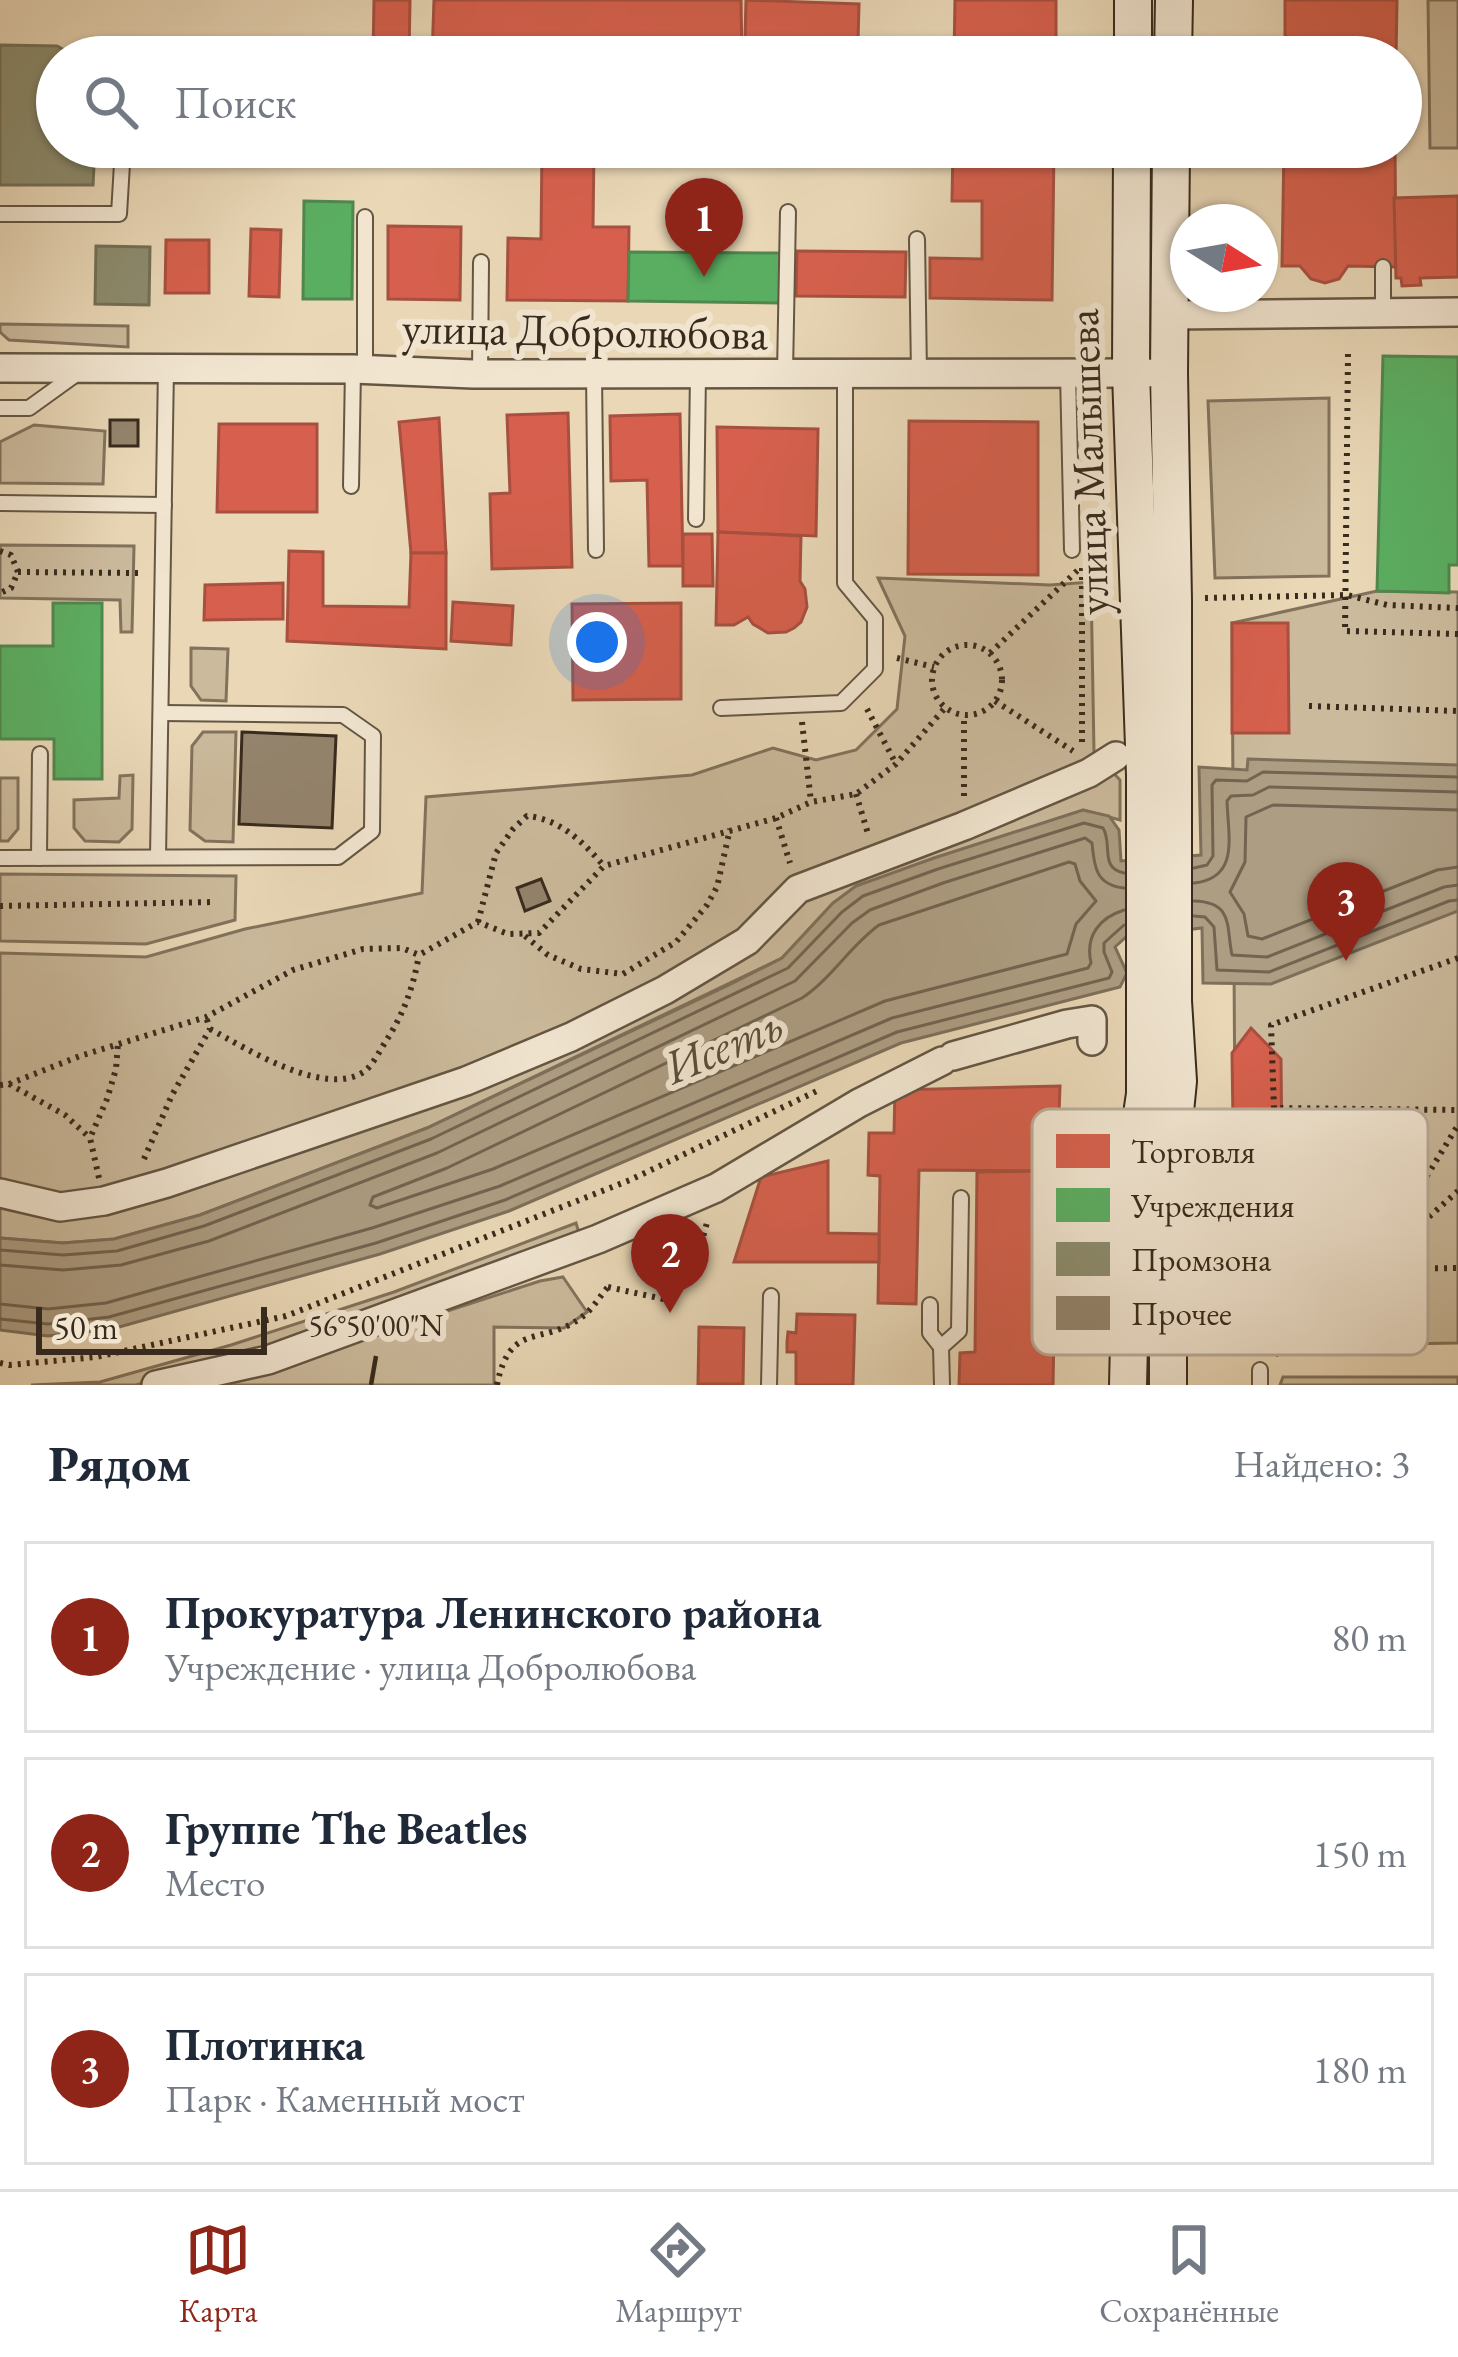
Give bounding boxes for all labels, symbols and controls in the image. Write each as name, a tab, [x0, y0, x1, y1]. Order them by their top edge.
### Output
search box	[36, 36, 1422, 168]
icon: search	[78, 69, 144, 135]
text: Поиск	[174, 73, 296, 131]
pin: 1	[665, 178, 743, 277]
north arrow	[1170, 204, 1278, 312]
street label: улица Добролюбова	[402, 298, 768, 362]
street label: улица Малышева	[1053, 308, 1121, 616]
your location	[567, 612, 627, 672]
pin: 3	[1307, 862, 1385, 961]
water label: Исеть	[653, 992, 792, 1098]
legend	[1032, 1109, 1428, 1355]
text: Торговля	[1131, 1130, 1255, 1173]
text: Учреждения	[1130, 1184, 1294, 1227]
pin: 2	[631, 1214, 709, 1313]
text: Промзона	[1131, 1238, 1272, 1281]
text: Прочее	[1131, 1292, 1232, 1335]
scale bar	[36, 1301, 267, 1354]
text: 50 m	[54, 1306, 118, 1349]
text: 56°50'00"N	[309, 1306, 444, 1345]
text: Рядом	[48, 1430, 191, 1496]
text: Найдено: 3	[1233, 1438, 1410, 1489]
text: Прокуратура Ленинского района	[165, 1583, 821, 1641]
text: 1	[80, 1612, 100, 1663]
text: 80 m	[1331, 1612, 1407, 1663]
text: Учреждение · улица Добролюбова	[165, 1641, 696, 1692]
text: Группе The Beatles	[165, 1799, 527, 1857]
text: 2	[80, 1828, 100, 1879]
text: 150 m	[1313, 1828, 1407, 1879]
text: Место	[165, 1857, 265, 1908]
text: Плотинка	[165, 2015, 365, 2073]
text: 3	[80, 2044, 100, 2095]
text: 180 m	[1313, 2044, 1407, 2095]
text: Парк · Каменный мост	[165, 2073, 524, 2124]
tab: Карта	[179, 2217, 258, 2332]
tab: Маршрут	[615, 2217, 742, 2332]
tab: Сохранённые	[1099, 2217, 1279, 2332]

